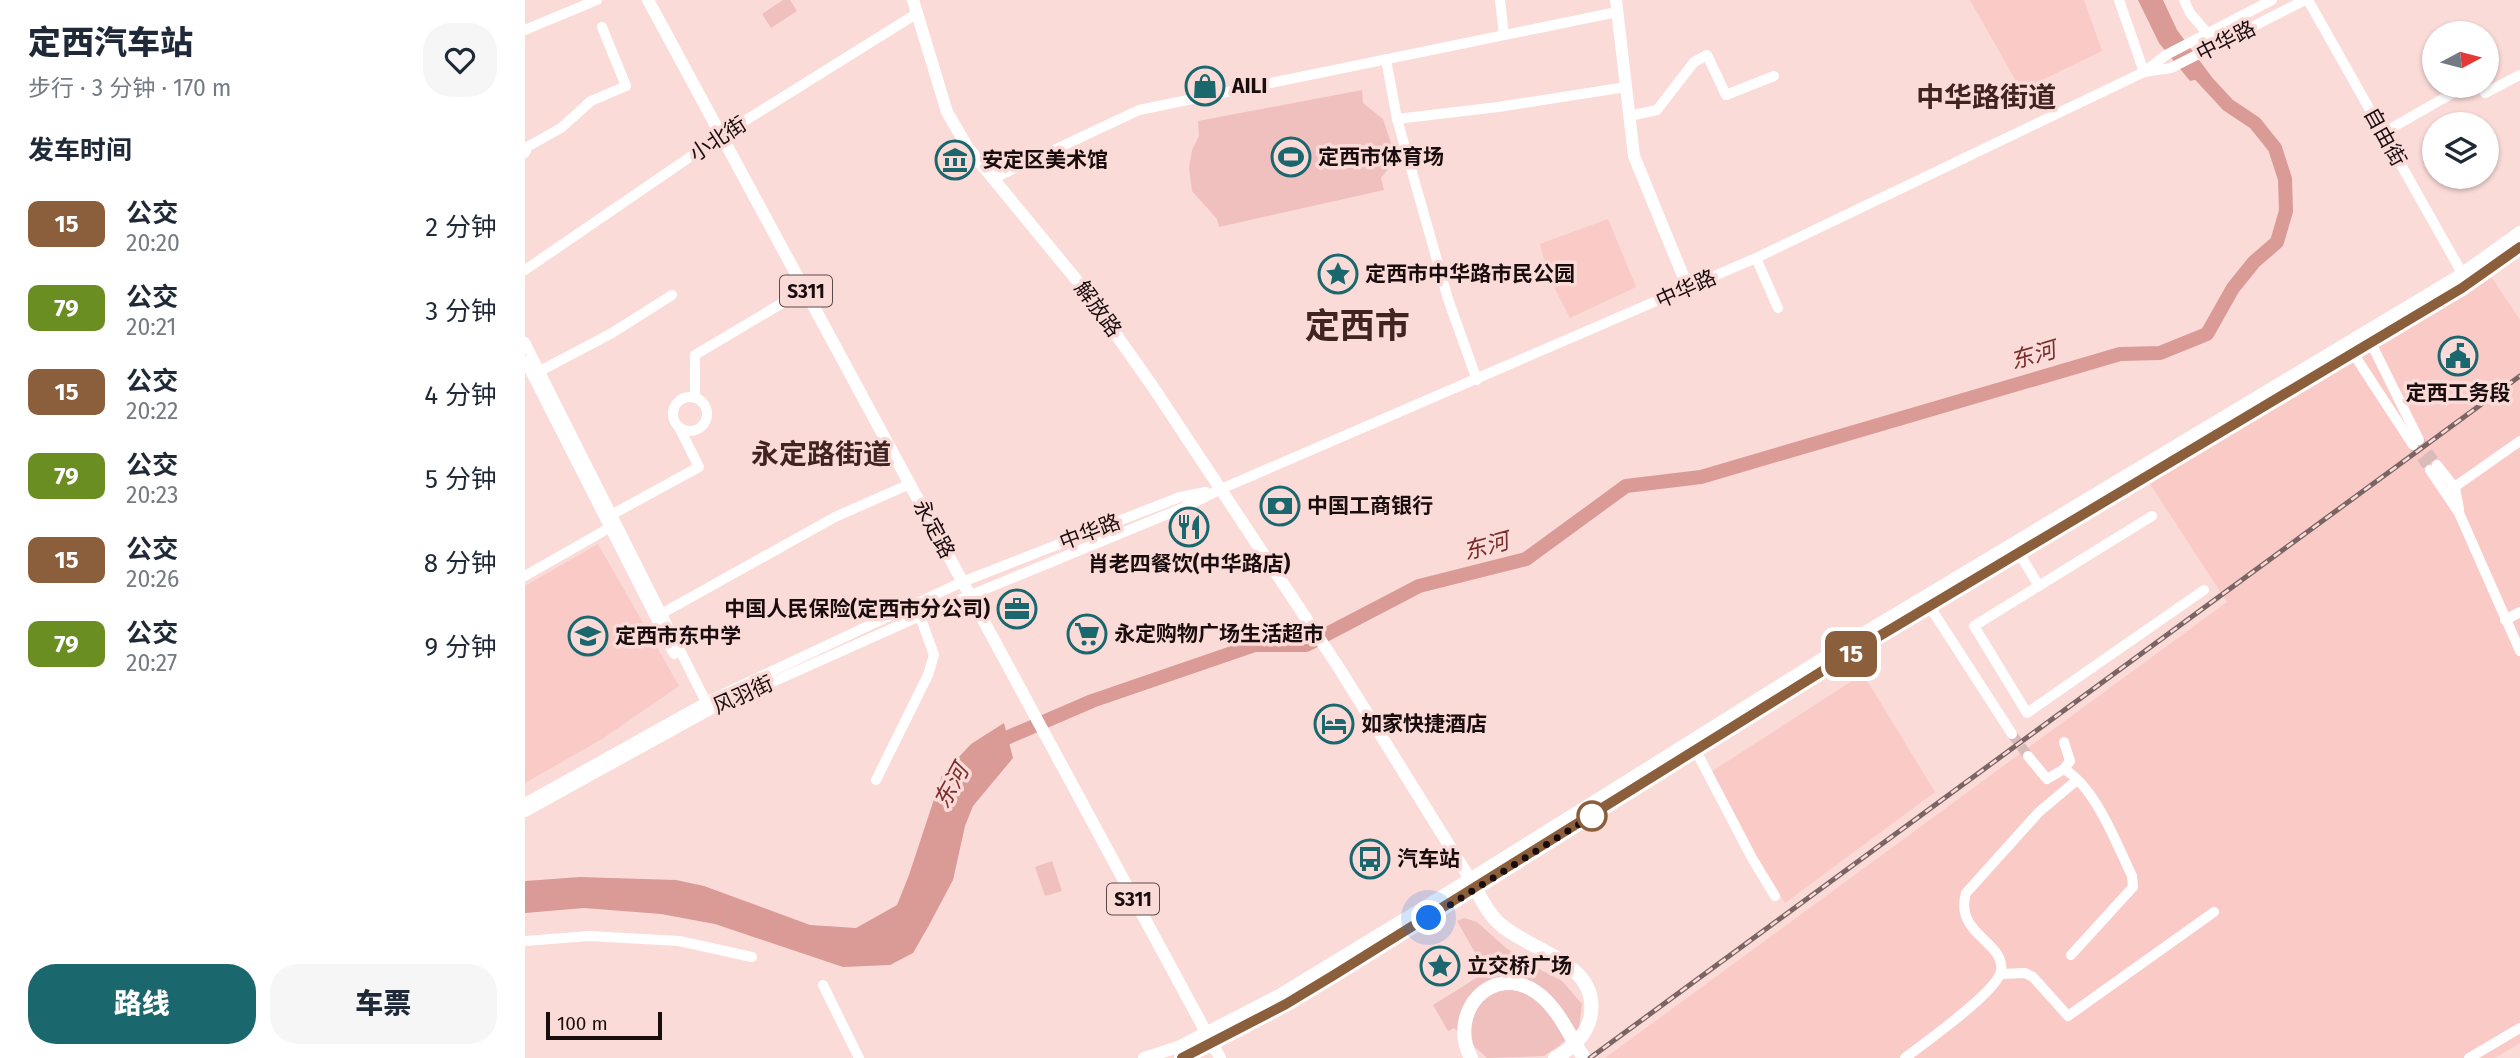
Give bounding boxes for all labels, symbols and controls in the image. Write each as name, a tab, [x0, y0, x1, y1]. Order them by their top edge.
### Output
street label: 中华路	[2192, 15, 2260, 67]
north arrow	[2422, 21, 2499, 98]
map controls	[2422, 21, 2499, 189]
text: 定西汽车站	[28, 23, 193, 63]
button: heart	[423, 23, 497, 97]
shop icon: AILI	[1184, 65, 1226, 107]
place label: AILI	[1231, 73, 1267, 99]
text: 步行 · 3 分钟 · 170 m	[28, 74, 232, 102]
district label: 中华路街道	[1916, 81, 2056, 114]
street label: 自由街	[2358, 103, 2412, 171]
street label: 小北街	[685, 111, 751, 167]
button: layers	[2422, 112, 2499, 189]
text: 发车时间	[28, 135, 132, 166]
sports icon: 定西市体育场	[1270, 136, 1312, 178]
museum icon: 安定区美术馆	[934, 139, 976, 181]
place label: 定西市体育场	[1318, 144, 1444, 170]
place label: 安定区美术馆	[982, 147, 1108, 173]
text: 公交	[126, 198, 178, 229]
text: 15	[55, 210, 79, 238]
text: 2 分钟	[425, 212, 497, 243]
text: 20:20	[126, 229, 180, 257]
place icon: 定西市中华路市民公园	[1317, 253, 1359, 295]
place label: 定西市中华路市民公园	[1365, 261, 1575, 287]
street label: 中华路	[1652, 264, 1720, 314]
road number: S311	[780, 276, 832, 306]
street label: 解放路	[1069, 276, 1127, 342]
text: 公交	[126, 282, 178, 313]
text: 79	[54, 294, 79, 322]
text: 3 分钟	[425, 296, 497, 327]
district label: 定西市	[1304, 305, 1410, 347]
text: 20:21	[126, 313, 177, 341]
water label: 东河	[2007, 334, 2063, 375]
public building icon: 定西工务段	[2437, 335, 2479, 377]
text: 公交	[126, 366, 178, 397]
text: 15	[55, 378, 79, 406]
text: 4 分钟	[424, 380, 497, 411]
place label: 定西工务段	[2406, 380, 2511, 406]
text: 20:22	[126, 397, 179, 425]
district label: 永定路街道	[751, 438, 891, 471]
text: 公交	[126, 450, 178, 481]
text: 79	[54, 462, 79, 490]
text: 5 分钟	[425, 464, 497, 495]
text: 20:23	[126, 481, 179, 509]
bank icon: 中国工商银行	[1259, 485, 1301, 527]
place label: 中国工商银行	[1307, 493, 1433, 519]
street label: 永定路	[908, 495, 960, 563]
restaurant icon: 肖老四餐饮(中华路店)	[1168, 506, 1210, 548]
street label: 中华路	[1056, 509, 1124, 555]
water label: 东河	[1460, 525, 1516, 565]
text: 公交	[126, 534, 178, 565]
text: 15	[55, 546, 79, 574]
text: 8 分钟	[424, 548, 497, 579]
place label: 肖老四餐饮(中华路店)	[1088, 551, 1290, 577]
text: 20:26	[126, 565, 179, 593]
office icon: 中国人民保险(定西市分公司)	[996, 588, 1038, 630]
place label: 中国人民保险(定西市分公司)	[724, 596, 990, 622]
supermarket icon: 永定购物广场生活超市	[1066, 613, 1108, 655]
school or university icon: 定西市东中学	[567, 615, 609, 657]
text: 公交	[126, 618, 178, 649]
place label: 永定购物广场生活超市	[1114, 621, 1324, 647]
place label: 定西市东中学	[615, 623, 741, 649]
text: 79	[54, 630, 79, 658]
line badge: 15	[1819, 631, 1883, 677]
text: 9 分钟	[424, 632, 497, 663]
text: 15	[1839, 640, 1863, 668]
text: 20:27	[126, 649, 177, 677]
street label: 风羽街	[709, 670, 777, 720]
hotel icon: 如家快捷酒店	[1313, 703, 1355, 745]
place label: 如家快捷酒店	[1361, 711, 1487, 737]
water label: 东河	[928, 756, 976, 813]
unlabelled marker	[1577, 801, 1607, 831]
bus stop icon: 汽车站	[1349, 838, 1391, 880]
place label: 汽车站	[1397, 846, 1460, 872]
road number: S311	[1107, 884, 1159, 914]
your location	[1411, 900, 1446, 935]
place icon: 立交桥广场	[1419, 945, 1461, 987]
place label: 立交桥广场	[1467, 953, 1572, 979]
button: 路线	[28, 964, 256, 1044]
button: 车票	[270, 964, 497, 1044]
scale bar	[546, 1009, 661, 1041]
text: 100 m	[557, 1012, 608, 1035]

